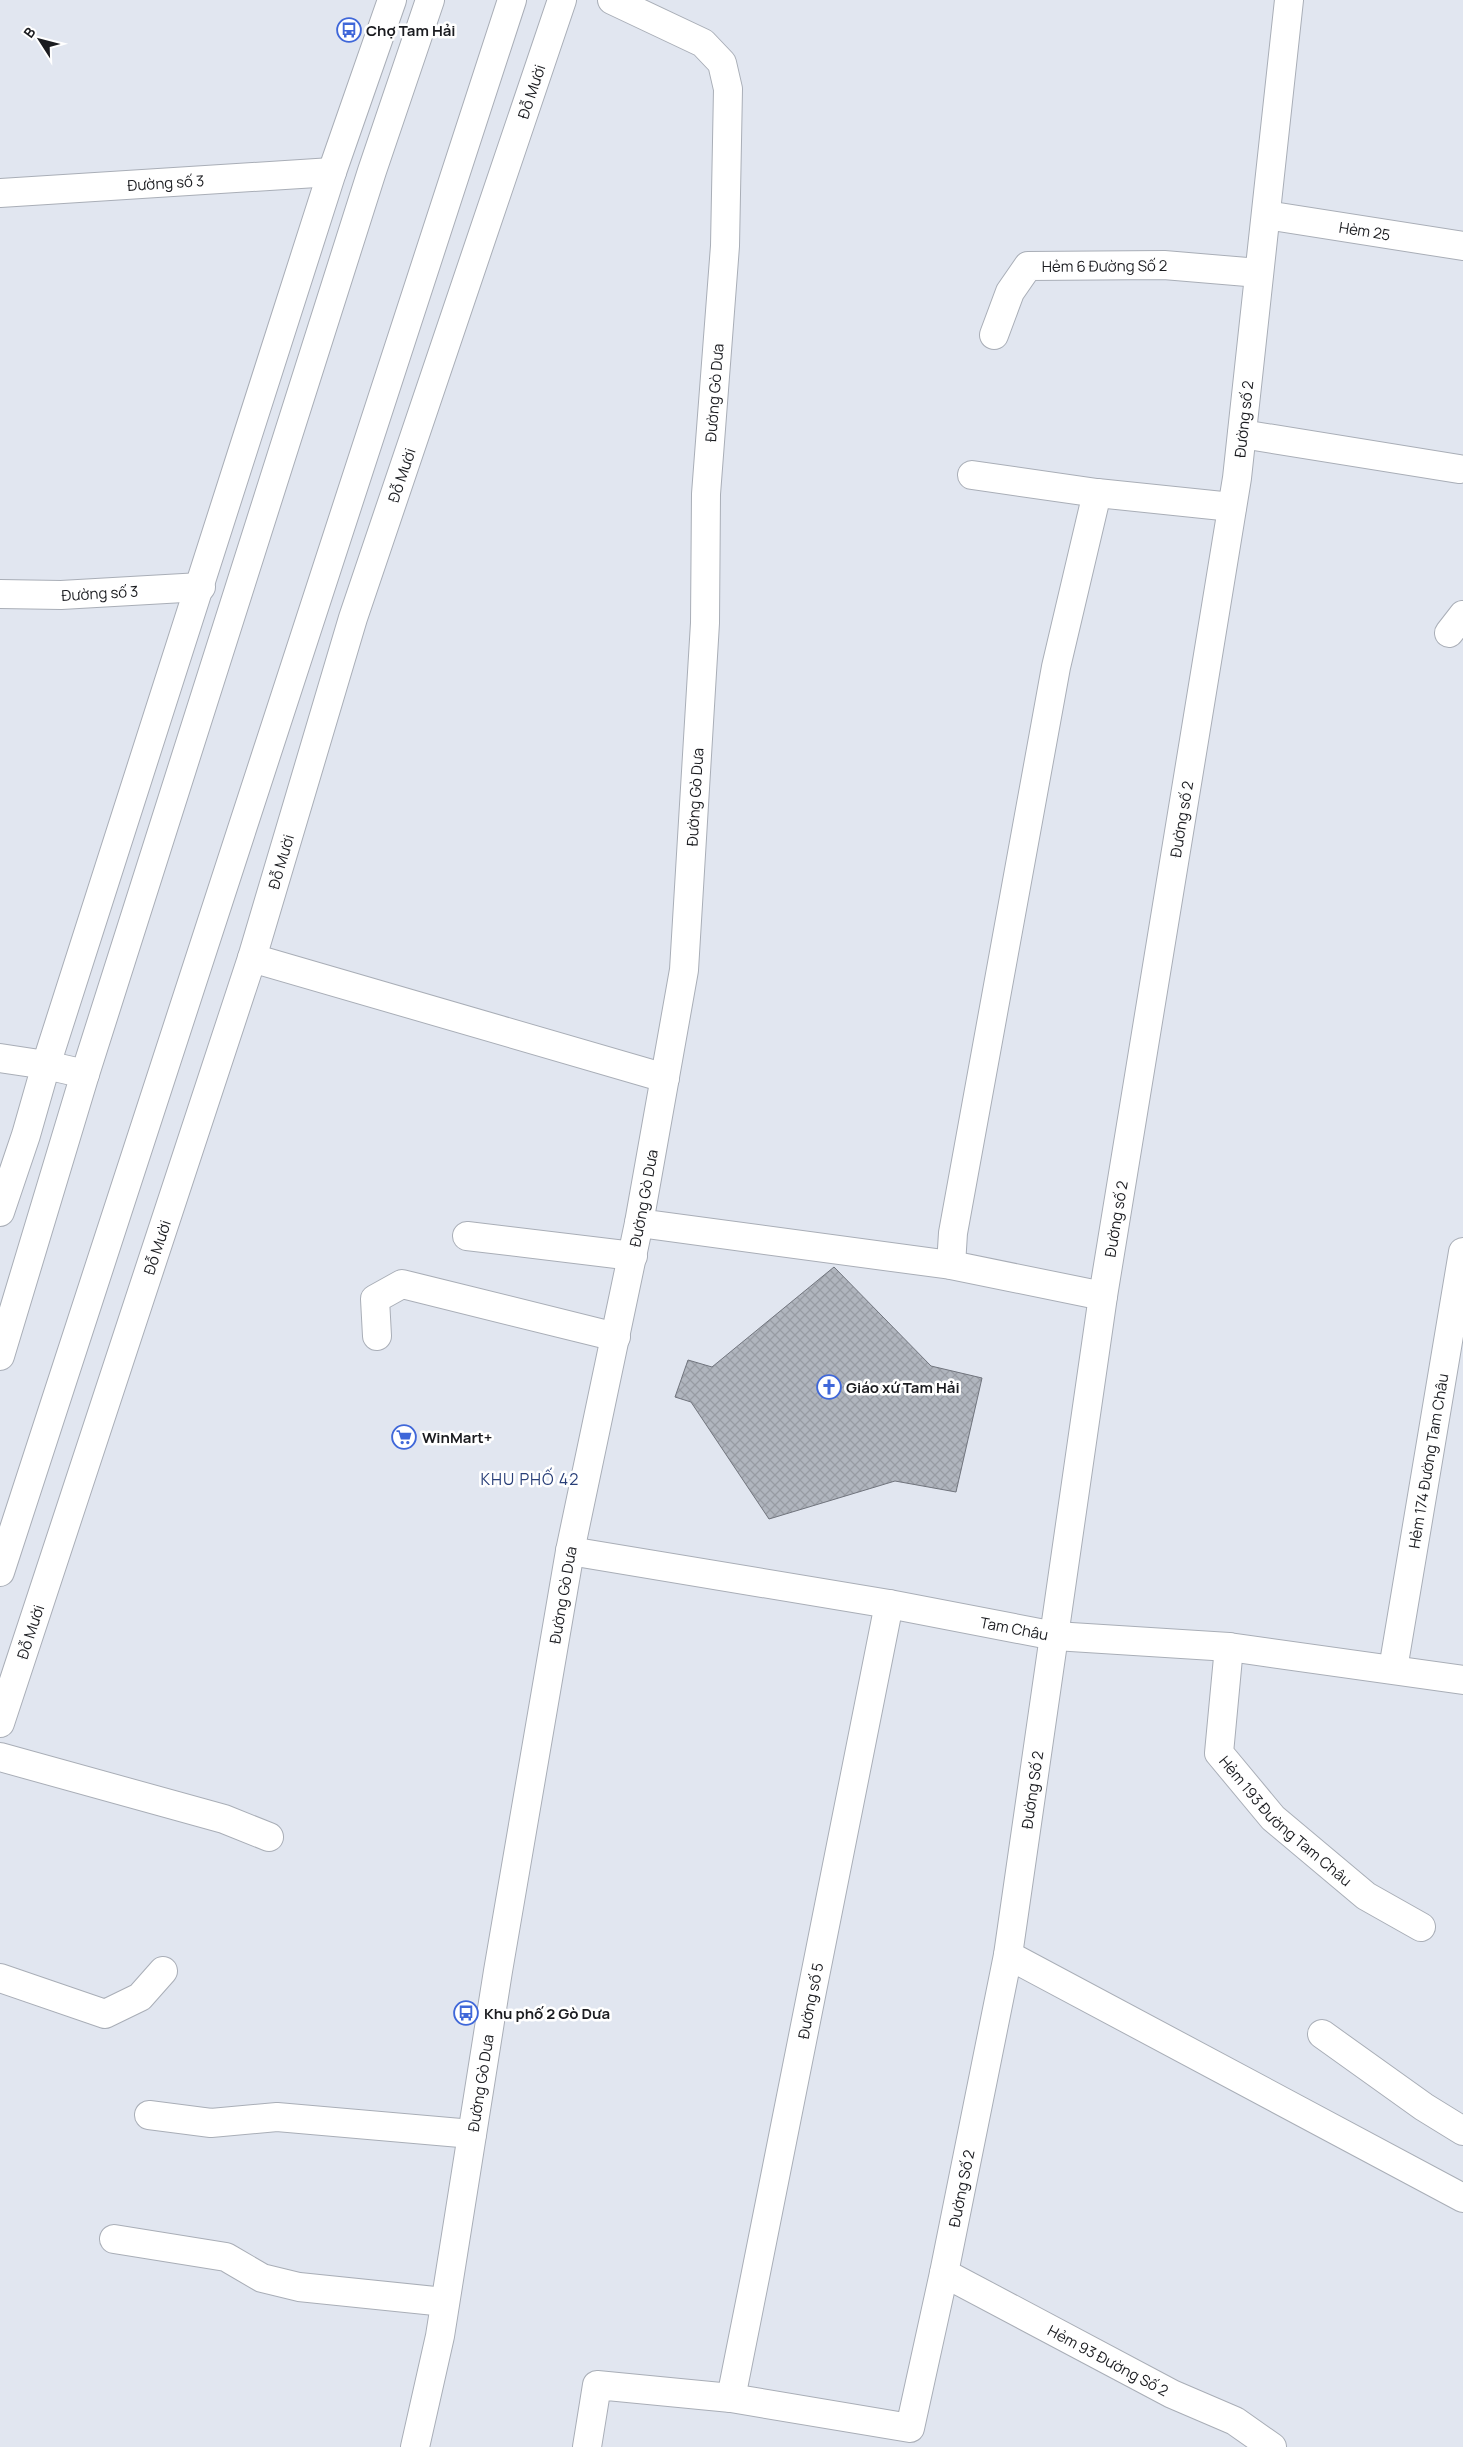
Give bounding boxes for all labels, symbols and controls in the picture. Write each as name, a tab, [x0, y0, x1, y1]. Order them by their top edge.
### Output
north arrow	[15, 15, 65, 65]
bus stop icon: Chợ Tam Hải	[336, 17, 362, 43]
place label: Chợ Tam Hải	[366, 20, 456, 41]
text: B	[19, 23, 39, 41]
street label: Đỗ Mười	[512, 62, 550, 121]
street label: Đường số 3	[127, 170, 205, 195]
street label: Hèm 25	[1338, 216, 1392, 245]
street label: Hẻm 6 Đường Số 2	[1042, 254, 1167, 276]
street label: Đường Gò Dưa	[700, 343, 728, 443]
street label: Đường số 2	[1229, 380, 1258, 459]
street label: Đỗ Mười	[382, 445, 420, 505]
street label: Đường số 3	[61, 580, 139, 605]
street label: Đường Gò Dưa	[681, 747, 708, 847]
street label: Đường số 2	[1165, 779, 1198, 859]
street label: Đỗ Mười	[263, 832, 299, 891]
street label: Đường Gò Dưa	[624, 1148, 662, 1249]
street label: Đường số 2	[1099, 1179, 1132, 1259]
street label: Đỗ Mười	[138, 1217, 175, 1277]
street label: Hẻm 174 Đường Tam Châu	[1403, 1372, 1453, 1550]
church icon: Giáo xứ Tam Hải	[816, 1374, 842, 1400]
place label: Giáo xứ Tam Hải	[846, 1377, 960, 1398]
supermarket icon: WinMart+	[391, 1424, 417, 1450]
place label: WinMart+	[422, 1427, 492, 1448]
district label: KHU PHỐ 42	[481, 1467, 579, 1490]
street label: Đường Gò Dưa	[544, 1544, 581, 1645]
street label: Đỗ Mười	[11, 1602, 49, 1662]
street label: Tam Châu	[979, 1611, 1050, 1645]
street label: Đường Số 2	[1016, 1749, 1048, 1830]
street label: Hẻm 193 Đường Tam Châu	[1215, 1751, 1357, 1891]
street label: Đường số 5	[792, 1961, 828, 2041]
bus stop icon: Khu phố 2 Gò Dưa	[453, 2000, 479, 2026]
place label: Khu phố 2 Gò Dưa	[484, 2003, 610, 2024]
street label: Đường Gò Dưa	[462, 2033, 498, 2133]
street label: Đường Số 2	[943, 2148, 979, 2229]
street label: Hẻm 93 Đường Số 2	[1044, 2320, 1172, 2401]

